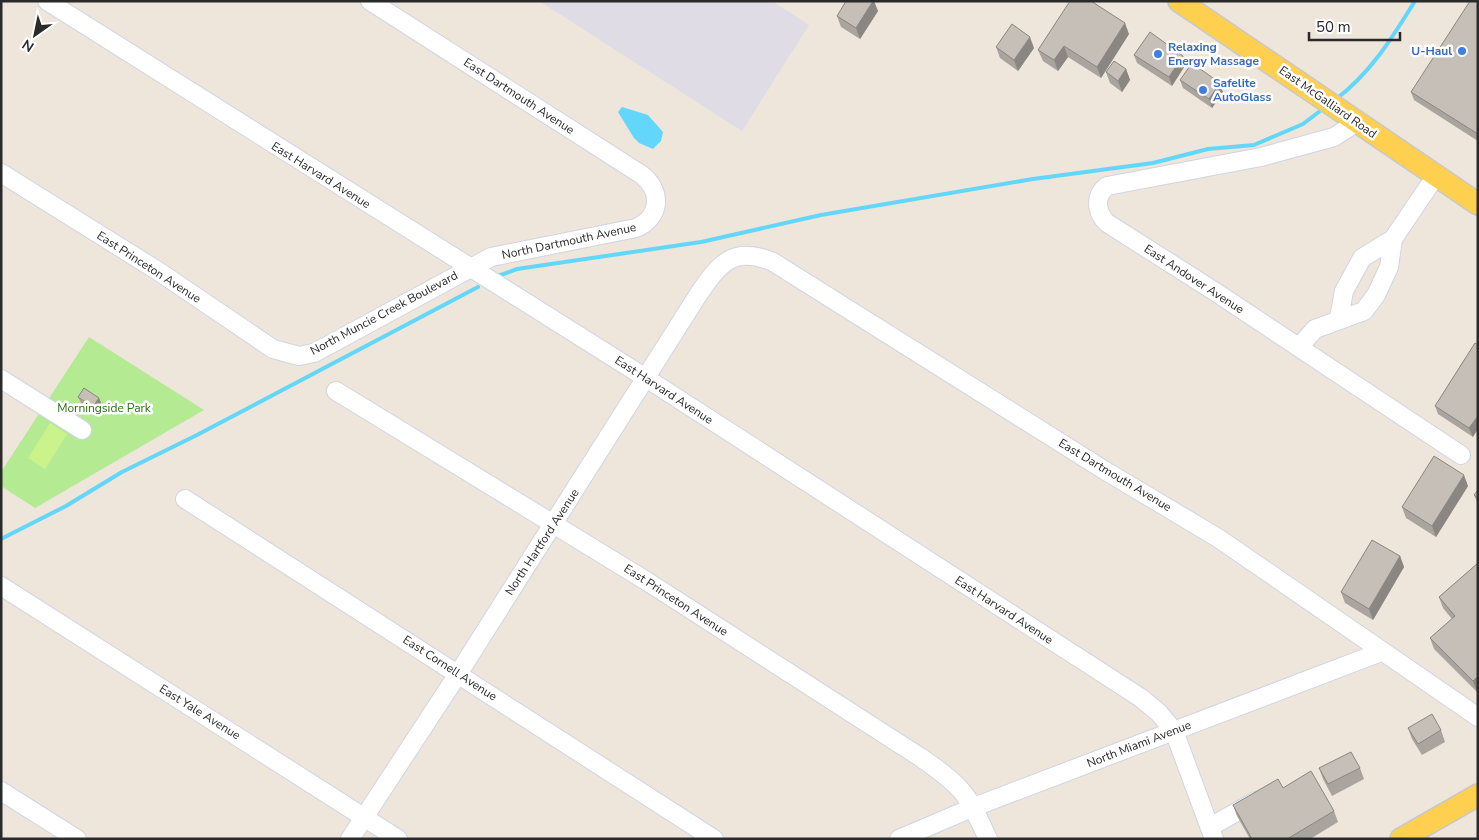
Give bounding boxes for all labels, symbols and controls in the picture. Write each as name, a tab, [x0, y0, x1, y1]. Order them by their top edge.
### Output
north arrow	[10, 10, 60, 60]
scale bar	[1309, 10, 1400, 42]
text: 50 m	[1316, 17, 1351, 37]
text: N	[19, 35, 38, 56]
place label: Relaxing Energy Massage	[1168, 39, 1260, 69]
place label: U-Haul	[1411, 43, 1452, 59]
marker: U-Haul	[1456, 45, 1468, 57]
marker: Relaxing Energy Massage	[1152, 48, 1164, 60]
street label: East Dartmouth Avenue	[461, 54, 577, 138]
street label: East McGalliard Road	[1276, 62, 1380, 142]
place label: Safelite AutoGlass	[1213, 75, 1271, 105]
marker: Safelite AutoGlass	[1197, 84, 1209, 96]
street label: East Harvard Avenue	[268, 138, 374, 212]
street label: North Dartmouth Avenue	[500, 219, 638, 263]
street label: East Princeton Avenue	[94, 227, 204, 307]
street label: East Andover Avenue	[1141, 241, 1247, 317]
street label: North Muncie Creek Boulevard	[307, 267, 461, 359]
street label: East Harvard Avenue	[612, 352, 716, 428]
park label: Morningside Park	[57, 400, 152, 416]
street label: East Dartmouth Avenue	[1056, 435, 1174, 515]
street label: North Hartford Avenue	[501, 486, 583, 598]
street label: East Princeton Avenue	[621, 560, 731, 640]
street label: East Harvard Avenue	[952, 572, 1056, 648]
street label: East Cornell Avenue	[400, 632, 500, 704]
street label: East Yale Avenue	[156, 681, 244, 743]
street label: North Miami Avenue	[1084, 717, 1194, 771]

